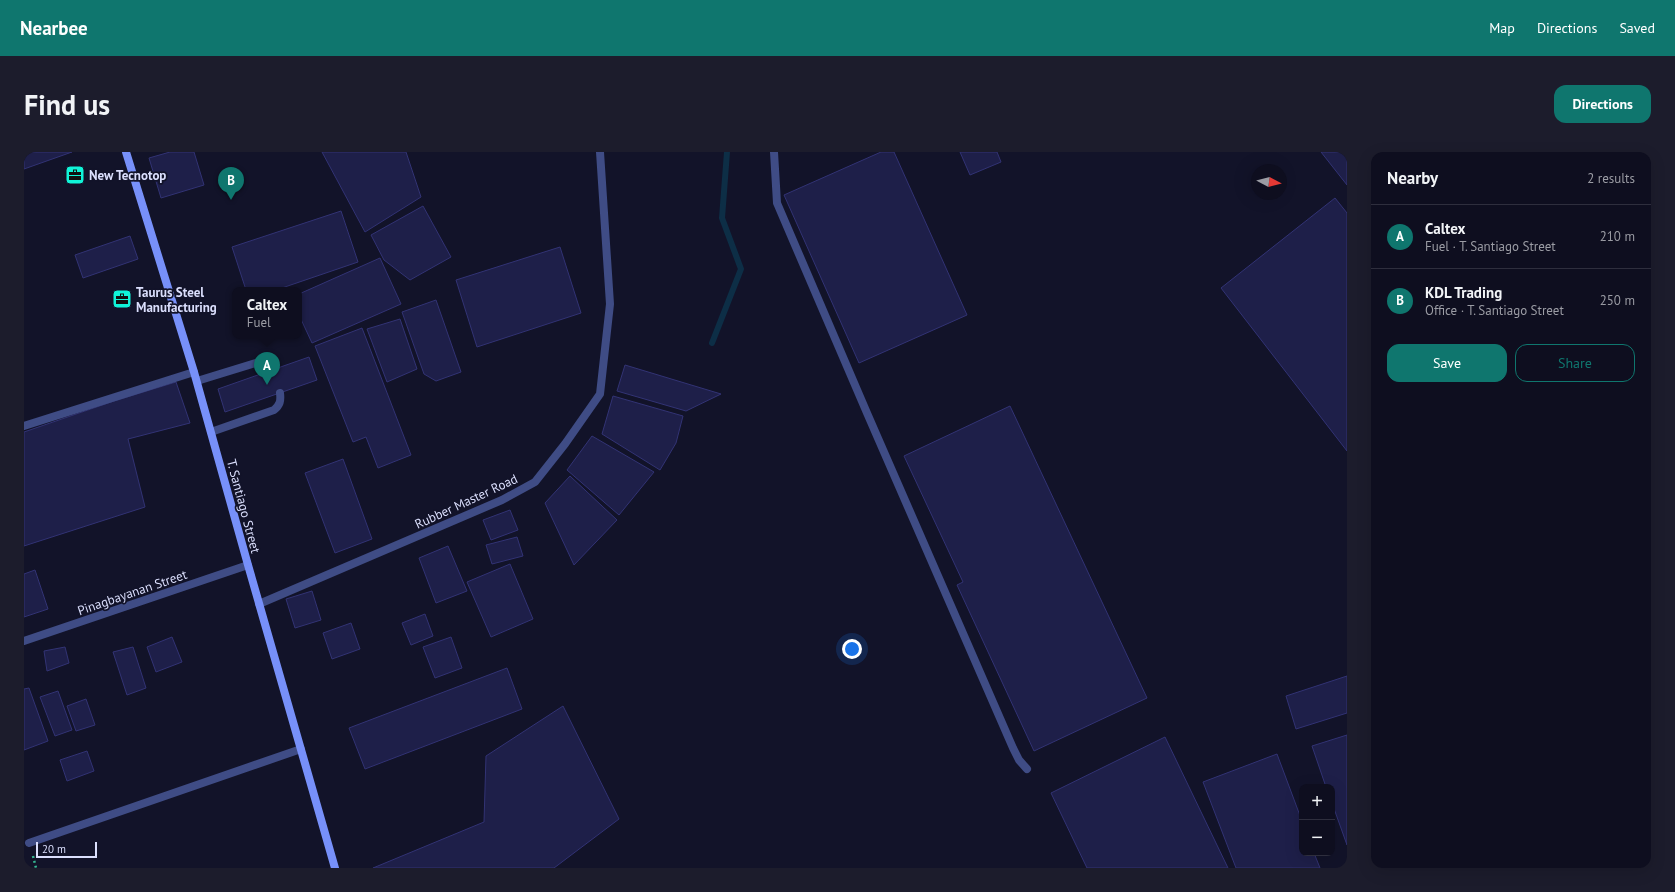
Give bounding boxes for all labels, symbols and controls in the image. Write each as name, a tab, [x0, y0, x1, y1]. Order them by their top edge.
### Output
text: Nearbee	[20, 16, 88, 40]
text: Map	[1489, 19, 1515, 37]
text: Directions	[1537, 19, 1597, 37]
text: Saved	[1619, 19, 1655, 37]
button: Directions	[1554, 85, 1651, 123]
text: Find us	[24, 86, 110, 123]
office icon: New Tecnotop	[64, 164, 86, 186]
north arrow	[1251, 164, 1287, 200]
place label: New Tecnotop	[89, 167, 166, 184]
pin: B	[218, 167, 244, 200]
text: Nearby	[1387, 167, 1438, 189]
text: 2 results	[1587, 170, 1635, 187]
text: Caltex	[1425, 219, 1465, 238]
text: A	[1396, 228, 1404, 245]
text: 210 m	[1600, 228, 1635, 245]
text: Fuel · T. Santiago Street	[1425, 238, 1556, 255]
text: KDL Trading	[1425, 283, 1502, 302]
place label: Taurus Steel Manufacturing	[136, 284, 217, 316]
popup	[232, 287, 302, 339]
office icon: Taurus Steel Manufacturing	[111, 288, 133, 310]
text: B	[1396, 292, 1404, 309]
text: 250 m	[1600, 292, 1635, 309]
text: Caltex	[247, 295, 287, 314]
text: Office · T. Santiago Street	[1425, 302, 1564, 319]
text: Fuel	[247, 314, 271, 331]
button: Save	[1387, 344, 1507, 382]
button: Share	[1515, 344, 1635, 382]
pin: A	[254, 352, 280, 385]
street label: T. Santiago Street	[223, 457, 264, 556]
street label: Rubber Master Road	[412, 470, 520, 533]
street label: Pinagbayanan Street	[75, 566, 190, 619]
your location	[842, 639, 862, 659]
map controls	[1299, 784, 1335, 856]
button: +	[1299, 784, 1335, 820]
button: −	[1299, 820, 1335, 856]
scale bar	[36, 840, 97, 859]
text: 20 m	[42, 842, 66, 856]

